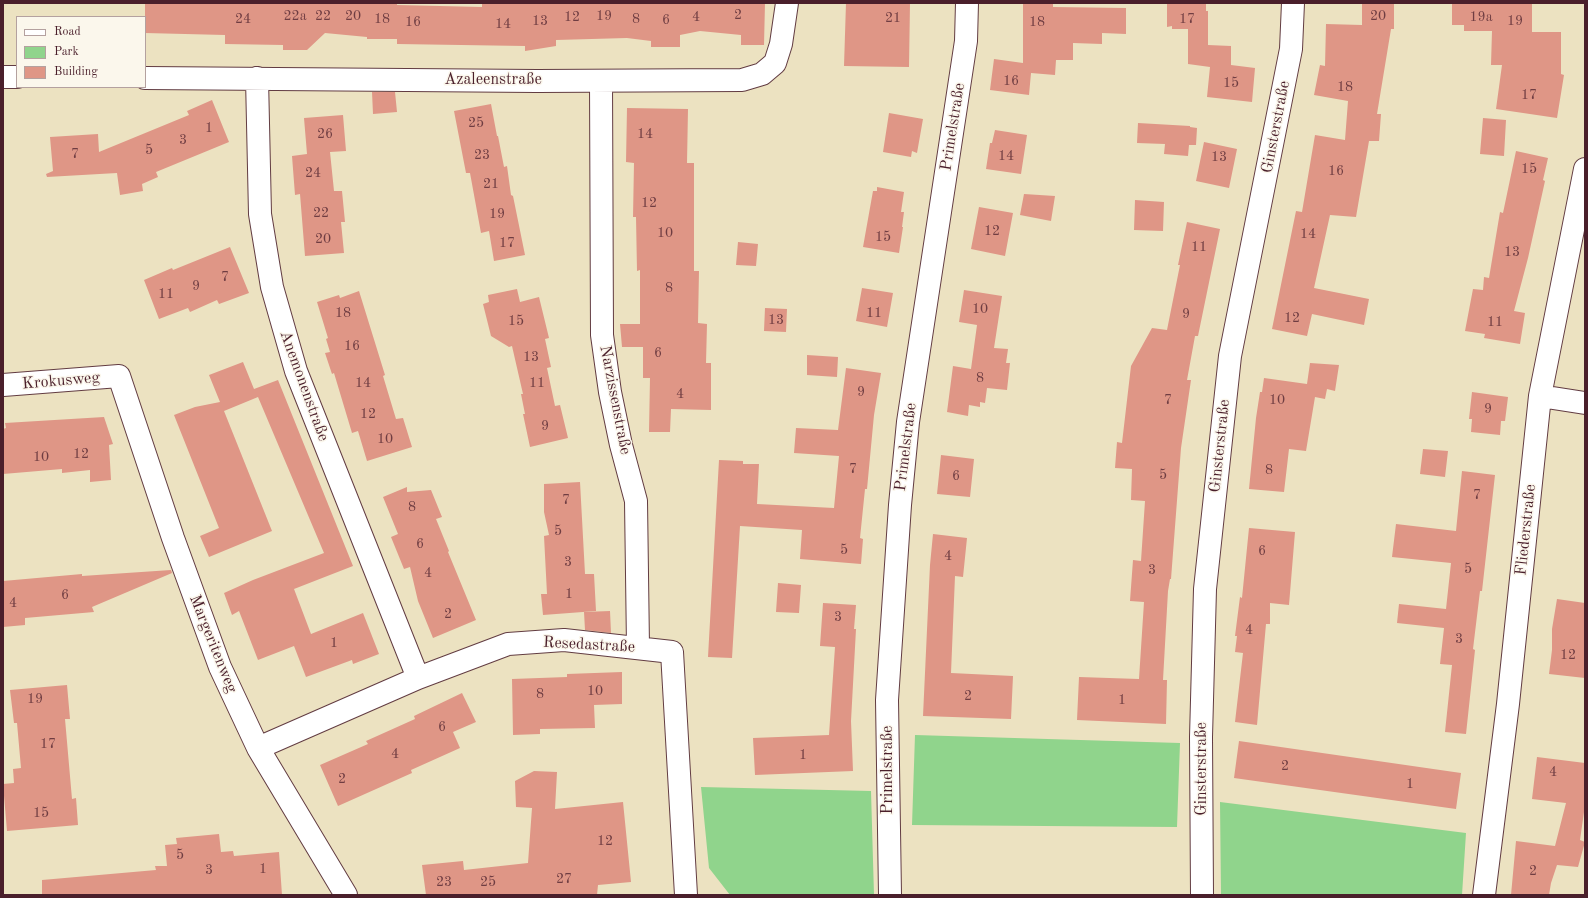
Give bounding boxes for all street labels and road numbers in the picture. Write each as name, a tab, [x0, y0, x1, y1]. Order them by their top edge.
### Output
street label: Azaleenstraße	[444, 70, 542, 90]
street label: Ginsterstraße	[1258, 79, 1294, 175]
street label: Primelstraße	[937, 82, 969, 172]
street label: Anemonenstraße	[275, 328, 333, 444]
street label: Narzissenstraße	[595, 344, 635, 456]
street label: Krokusweg	[21, 368, 101, 394]
street label: Ginsterstraße	[1206, 398, 1234, 494]
street label: Primelstraße	[891, 402, 921, 492]
street label: Fliederstraße	[1512, 483, 1540, 577]
street label: Margeritenweg	[185, 592, 241, 696]
street label: Resedastraße	[542, 633, 636, 657]
street label: Ginsterstraße	[1192, 722, 1212, 816]
street label: Primelstraße	[878, 726, 898, 814]

